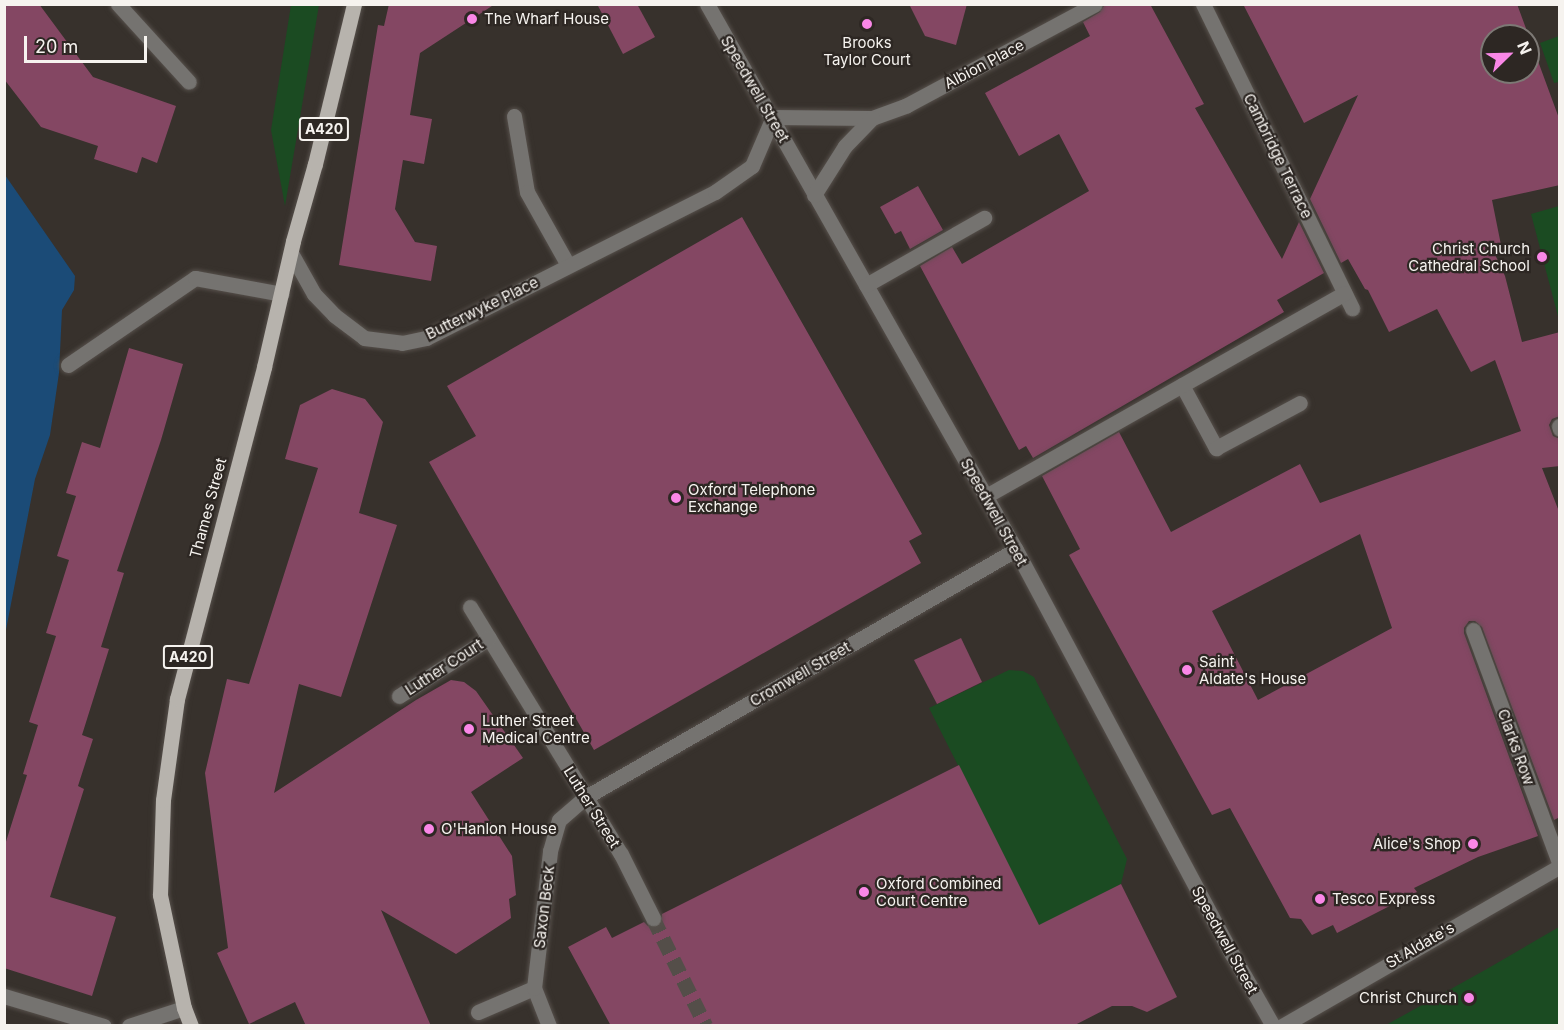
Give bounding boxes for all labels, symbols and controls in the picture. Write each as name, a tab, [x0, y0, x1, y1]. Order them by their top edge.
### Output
place label: The Wharf House	[484, 10, 609, 28]
marker: The Wharf House	[465, 12, 479, 26]
marker: Brooks Taylor Court	[860, 17, 874, 31]
scale bar	[27, 24, 150, 62]
north arrow	[1480, 24, 1540, 84]
street label: Speedwell Street	[717, 33, 793, 145]
place label: Brooks Taylor Court	[823, 33, 911, 68]
street label: Albion Place	[941, 35, 1027, 93]
text: 20 m	[35, 36, 78, 57]
text: N	[1513, 38, 1536, 57]
street label: Cambridge Terrace	[1240, 90, 1316, 222]
road number: A420	[298, 118, 350, 140]
place label: Christ Church Cathedral School	[1408, 239, 1530, 274]
marker: Christ Church Cathedral School	[1535, 250, 1549, 264]
street label: Butterwyke Place	[423, 273, 541, 343]
street label: Speedwell Street	[957, 455, 1031, 569]
street label: Thames Street	[186, 456, 230, 560]
place label: Oxford Telephone Exchange	[688, 480, 815, 515]
marker: Oxford Telephone Exchange	[669, 491, 683, 505]
street label: Luther Court	[402, 635, 486, 699]
street label: Cromwell Street	[747, 638, 853, 710]
road number: A420	[162, 646, 213, 668]
place label: Saint Aldate's House	[1199, 652, 1306, 687]
marker: Saint Aldate's House	[1180, 663, 1194, 677]
street label: Clarks Row	[1494, 706, 1538, 788]
place label: Luther Street Medical Centre	[482, 711, 590, 746]
marker: Luther Street Medical Centre	[460, 720, 478, 738]
street label: Luther Street	[560, 763, 624, 851]
place label: O'Hanlon House	[441, 820, 557, 838]
marker: O'Hanlon House	[422, 822, 436, 836]
place label: Alice's Shop	[1373, 835, 1461, 853]
marker: Alice's Shop	[1466, 837, 1480, 851]
street label: Saxon Beck	[530, 865, 558, 949]
place label: Oxford Combined Court Centre	[876, 874, 1002, 909]
street label: Speedwell Street	[1188, 883, 1262, 997]
marker: Oxford Combined Court Centre	[857, 885, 871, 899]
place label: Tesco Express	[1332, 890, 1435, 908]
marker: Tesco Express	[1313, 892, 1327, 906]
street label: St Aldate's	[1383, 918, 1457, 972]
place label: Christ Church	[1359, 989, 1457, 1007]
marker: Christ Church	[1462, 991, 1476, 1005]

